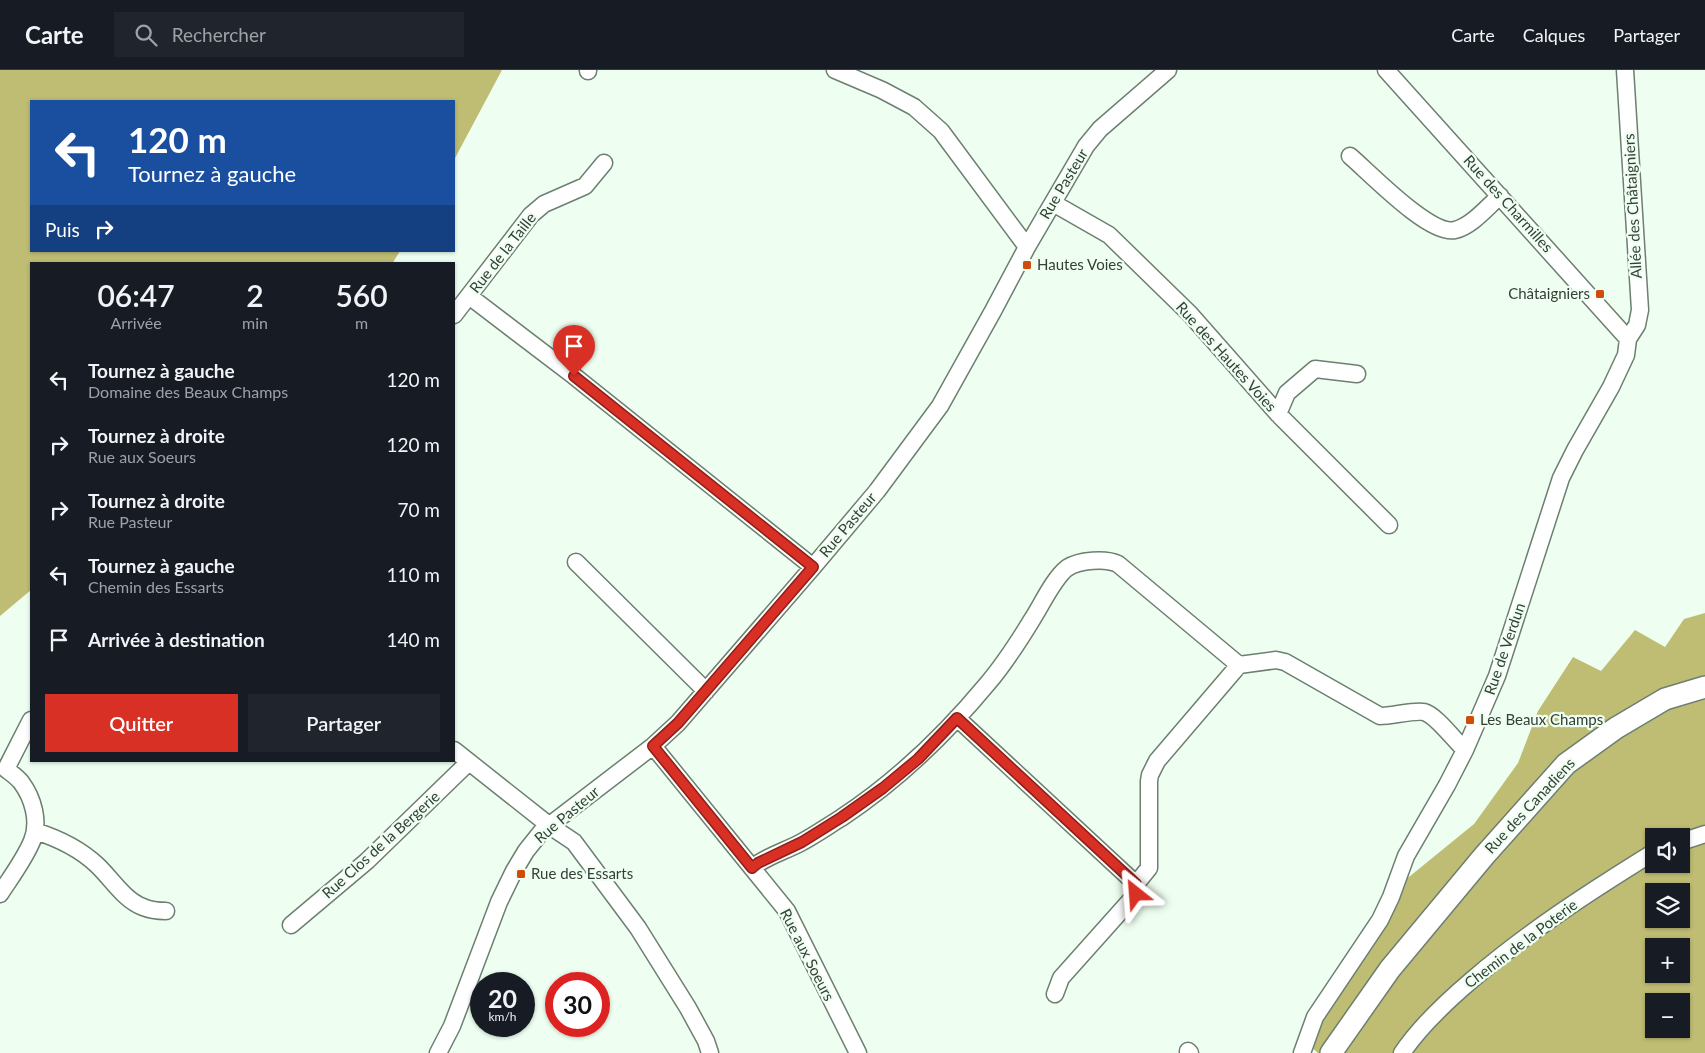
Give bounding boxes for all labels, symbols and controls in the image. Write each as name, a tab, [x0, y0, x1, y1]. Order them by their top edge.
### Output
search box	[114, 12, 464, 57]
text: Carte	[25, 20, 84, 49]
icon: search	[132, 21, 160, 49]
text: Rechercher	[172, 23, 266, 46]
text: Carte	[1451, 24, 1495, 46]
text: Calques	[1523, 24, 1585, 46]
text: Partager	[1613, 24, 1680, 46]
text: 120 m	[128, 118, 227, 160]
icon: left	[45, 120, 110, 185]
street label: Allée des Châtaigniers	[1619, 133, 1645, 279]
street label: Rue Pasteur	[1035, 145, 1091, 222]
street label: Rue des Charmilles	[1460, 151, 1557, 256]
text: Tournez à gauche	[128, 160, 296, 187]
street label: Rue de la Taille	[465, 209, 539, 296]
icon: right	[90, 215, 118, 243]
text: Puis	[45, 218, 80, 241]
place label: Hautes Voies	[1037, 255, 1123, 273]
marker: Hautes Voies	[1021, 259, 1033, 271]
text: 06:47	[97, 277, 175, 313]
text: 2	[246, 277, 264, 313]
text: 560	[335, 277, 388, 313]
place label: Châtaigniers	[1508, 284, 1590, 302]
marker: Châtaigniers	[1594, 288, 1606, 300]
street label: Rue des Hautes Voies	[1173, 298, 1281, 415]
text: Arrivée	[110, 313, 162, 332]
text: min	[242, 313, 268, 332]
text: m	[355, 313, 368, 332]
pin	[553, 325, 595, 376]
icon: arrive	[560, 332, 588, 360]
text: Tournez à gauche	[88, 359, 235, 382]
icon: left	[45, 366, 73, 394]
text: 120 m	[386, 368, 440, 391]
text: Domaine des Beaux Champs	[88, 382, 288, 401]
text: Tournez à droite	[88, 424, 225, 447]
icon: right	[45, 431, 73, 459]
text: 120 m	[386, 433, 440, 456]
text: Rue aux Soeurs	[88, 447, 196, 466]
street label: Rue Pasteur	[815, 488, 880, 560]
text: Tournez à droite	[88, 489, 225, 512]
icon: right	[45, 496, 73, 524]
text: 70 m	[397, 498, 440, 521]
text: Rue Pasteur	[88, 512, 172, 531]
text: Tournez à gauche	[88, 554, 235, 577]
icon: left	[45, 561, 73, 589]
text: 110 m	[386, 563, 440, 586]
text: Chemin des Essarts	[88, 577, 224, 596]
street label: Rue de Verdun	[1480, 600, 1528, 697]
icon: arrive	[45, 626, 73, 654]
text: Arrivée à destination	[88, 628, 265, 651]
text: 140 m	[386, 628, 440, 651]
button: Quitter	[45, 694, 238, 752]
button: Partager	[248, 694, 440, 752]
place label: Les Beaux Champs	[1480, 710, 1603, 728]
marker: Les Beaux Champs	[1464, 714, 1476, 726]
street label: Rue des Canadiens	[1480, 754, 1578, 857]
street label: Rue Pasteur	[530, 782, 603, 847]
street label: Rue Clos de la Bergerie	[318, 787, 443, 902]
map controls	[1645, 828, 1690, 1038]
button: sound	[1645, 828, 1690, 873]
place label: Rue des Essarts	[531, 864, 633, 882]
position arrow	[1109, 867, 1161, 919]
marker: Rue des Essarts	[515, 868, 527, 880]
button: layers	[1645, 883, 1690, 928]
street label: Chemin de la Poterie	[1460, 895, 1580, 992]
street label: Rue aux Soeurs	[777, 905, 839, 1004]
button: +	[1645, 938, 1690, 983]
speed limit sign: 30	[545, 972, 610, 1037]
text: 20	[488, 983, 517, 1013]
button: −	[1645, 993, 1690, 1038]
text: km/h	[488, 1009, 517, 1024]

